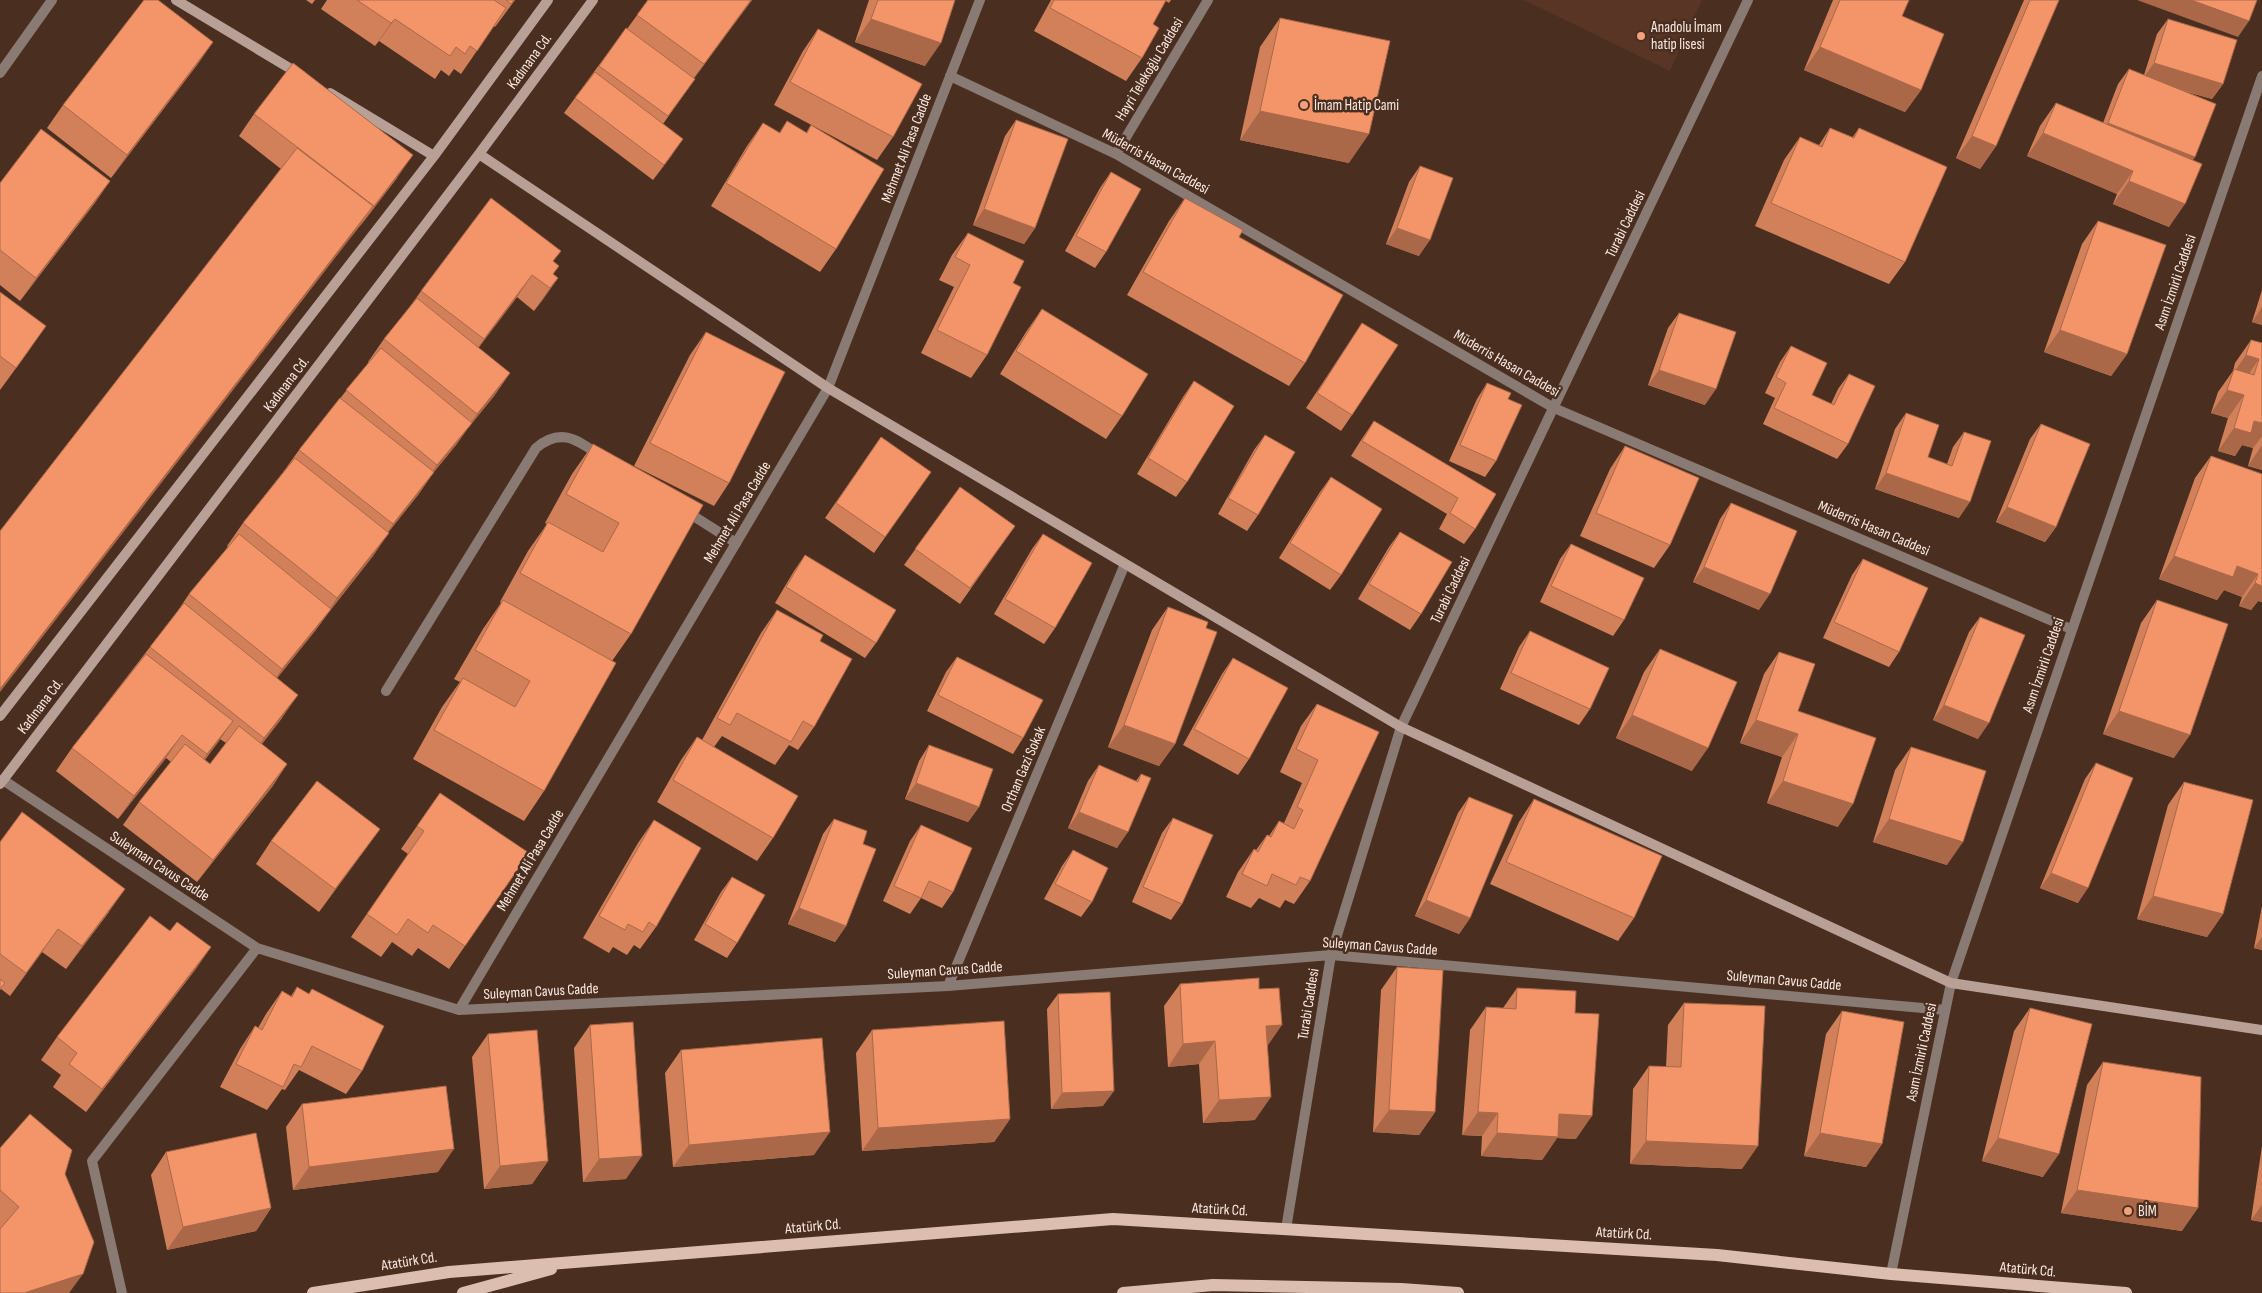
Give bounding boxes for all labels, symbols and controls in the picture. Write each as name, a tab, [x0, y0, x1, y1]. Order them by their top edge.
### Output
street label: Hayri Telekoğlu Caddesi	[1111, 14, 1188, 124]
place label: Anadolu İmam hatip lisesi	[1650, 18, 1722, 54]
street label: Kadınana Cd.	[503, 29, 556, 93]
marker: Anadolu İmam hatip lisesi	[1635, 30, 1647, 42]
street label: Mehmet Ali Pasa Cadde	[877, 91, 936, 206]
place label: İmam Hatip Cami	[1314, 96, 1399, 115]
marker: İmam Hatip Cami	[1298, 99, 1310, 111]
street label: Müderris Hasan Caddesi	[1099, 124, 1213, 199]
street label: Turabi Caddesi	[1601, 187, 1650, 261]
street label: Asım İzmirli Caddesi	[2150, 232, 2201, 333]
street label: Müderris Hasan Caddesi	[1450, 325, 1563, 402]
street label: Kadınana Cd.	[259, 353, 314, 416]
street label: Mehmet Ali Pasa Cadde	[700, 458, 775, 567]
street label: Müderris Hasan Caddesi	[1815, 496, 1933, 561]
street label: Turabi Caddesi	[1426, 553, 1475, 627]
street label: Asım İzmirli Caddesi	[2018, 615, 2069, 716]
street label: Kadınana Cd.	[13, 675, 68, 738]
street label: Orthan Gazi Sokak	[997, 723, 1050, 815]
street label: Mehmet Ali Pasa Cadde	[493, 806, 568, 915]
street label: Suleyman Cavus Cadde	[106, 827, 213, 906]
street label: Suleyman Cavus Cadde	[1322, 933, 1438, 960]
street label: Suleyman Cavus Cadde	[887, 957, 1003, 984]
street label: Suleyman Cavus Cadde	[1726, 966, 1842, 995]
street label: Turabi Caddesi	[1293, 967, 1324, 1041]
street label: Suleyman Cavus Cadde	[483, 979, 599, 1004]
street label: Asım İzmirli Caddesi	[1902, 1001, 1941, 1104]
street label: Atatürk Cd.	[1190, 1198, 1249, 1220]
place label: BİM	[2138, 1202, 2157, 1221]
marker: BİM	[2122, 1205, 2134, 1217]
street label: Atatürk Cd.	[783, 1215, 842, 1238]
street label: Atatürk Cd.	[1594, 1222, 1653, 1244]
street label: Atatürk Cd.	[379, 1248, 438, 1275]
street label: Atatürk Cd.	[1998, 1257, 2057, 1281]

